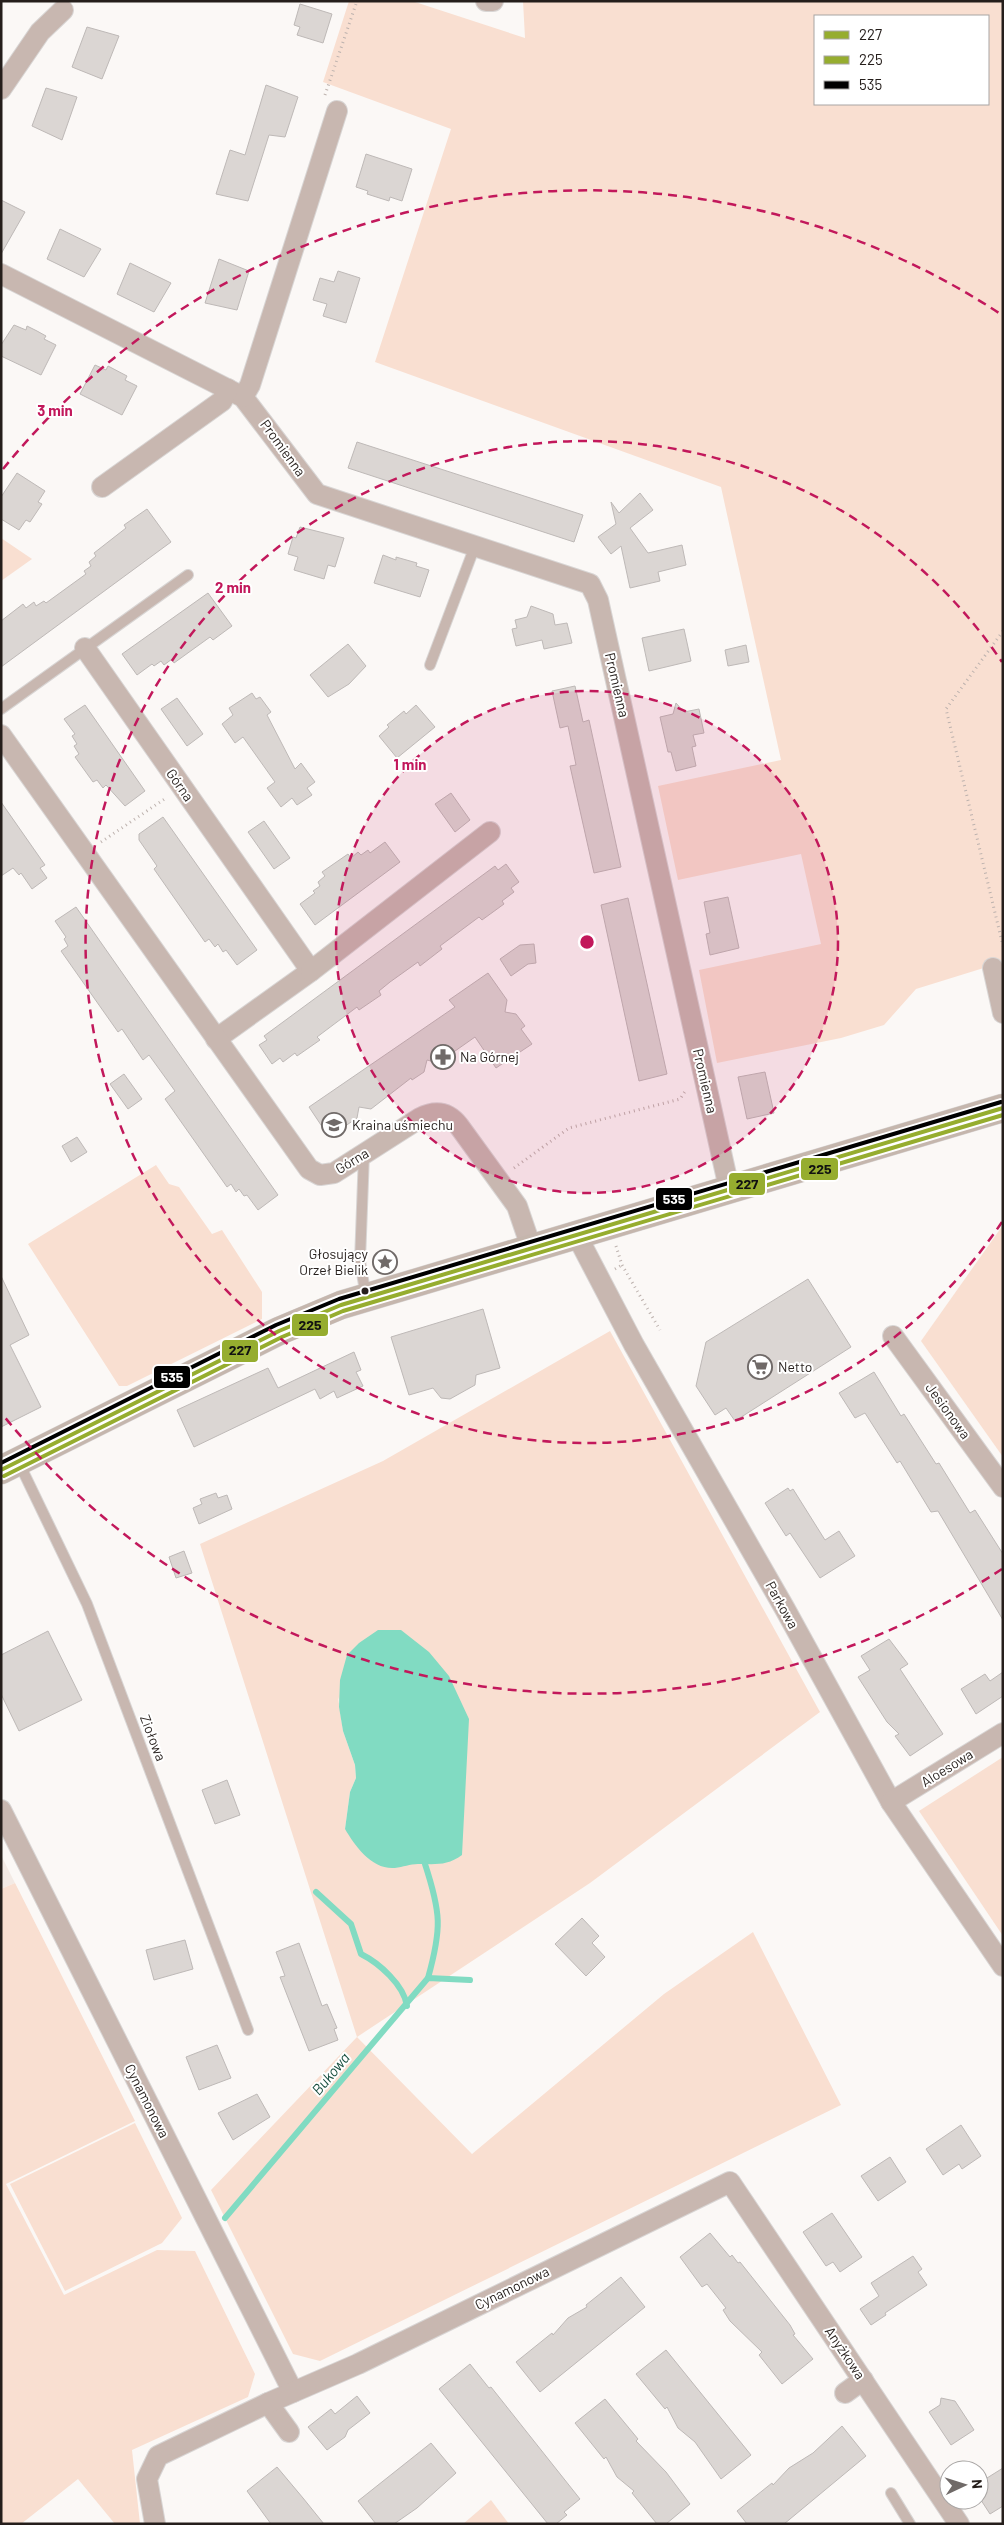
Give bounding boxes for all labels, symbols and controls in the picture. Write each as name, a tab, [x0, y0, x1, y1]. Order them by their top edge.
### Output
legend	[814, 15, 989, 105]
text: 227	[859, 25, 882, 43]
text: 225	[859, 50, 883, 68]
text: 535	[859, 75, 882, 93]
text: 3 min	[37, 401, 73, 419]
street label: Promienna	[257, 416, 310, 479]
text: 2 min	[215, 578, 251, 596]
street label: Promienna	[602, 651, 633, 719]
text: 1 min	[394, 755, 426, 773]
street label: Górna	[163, 765, 198, 804]
centre of rings	[578, 933, 596, 951]
pharmacy icon: Na Górnej	[430, 1044, 456, 1070]
street label: Promienna	[690, 1047, 721, 1115]
place label: Na Górnej	[460, 1048, 519, 1065]
school or university icon: Kraina uśmiechu	[321, 1112, 347, 1138]
place label: Kraina uśmiechu	[352, 1116, 453, 1133]
street label: Górna	[332, 1144, 371, 1177]
line badge: 225	[800, 1157, 839, 1181]
text: 225	[808, 1160, 832, 1177]
line badge: 227	[728, 1172, 766, 1196]
text: 227	[736, 1175, 758, 1192]
line badge: 535	[655, 1187, 693, 1211]
text: 535	[663, 1190, 686, 1207]
place label: Głosujący Orzeł Bielik	[299, 1245, 369, 1278]
place icon: Głosujący Orzeł Bielik	[372, 1249, 398, 1275]
unlabelled marker	[360, 1286, 370, 1296]
line badge: 225	[291, 1313, 329, 1337]
text: 225	[298, 1316, 322, 1333]
line badge: 227	[221, 1339, 259, 1363]
text: 227	[229, 1341, 251, 1358]
supermarket icon: Netto	[747, 1354, 773, 1380]
place label: Netto	[778, 1358, 812, 1375]
line badge: 535	[153, 1365, 191, 1389]
text: 535	[161, 1368, 184, 1385]
street label: Jesionowa	[922, 1379, 974, 1442]
street label: Parkowa	[762, 1578, 802, 1631]
street label: Ziołowa	[137, 1712, 170, 1763]
street label: Aloesowa	[918, 1745, 976, 1790]
water label: Bukowa	[307, 2049, 353, 2098]
street label: Cynamonowa	[122, 2061, 173, 2141]
street label: Cynamonowa	[472, 2262, 552, 2313]
street label: Anyżkowa	[822, 2323, 869, 2382]
north arrow	[939, 2460, 989, 2510]
text: N	[969, 2479, 986, 2489]

